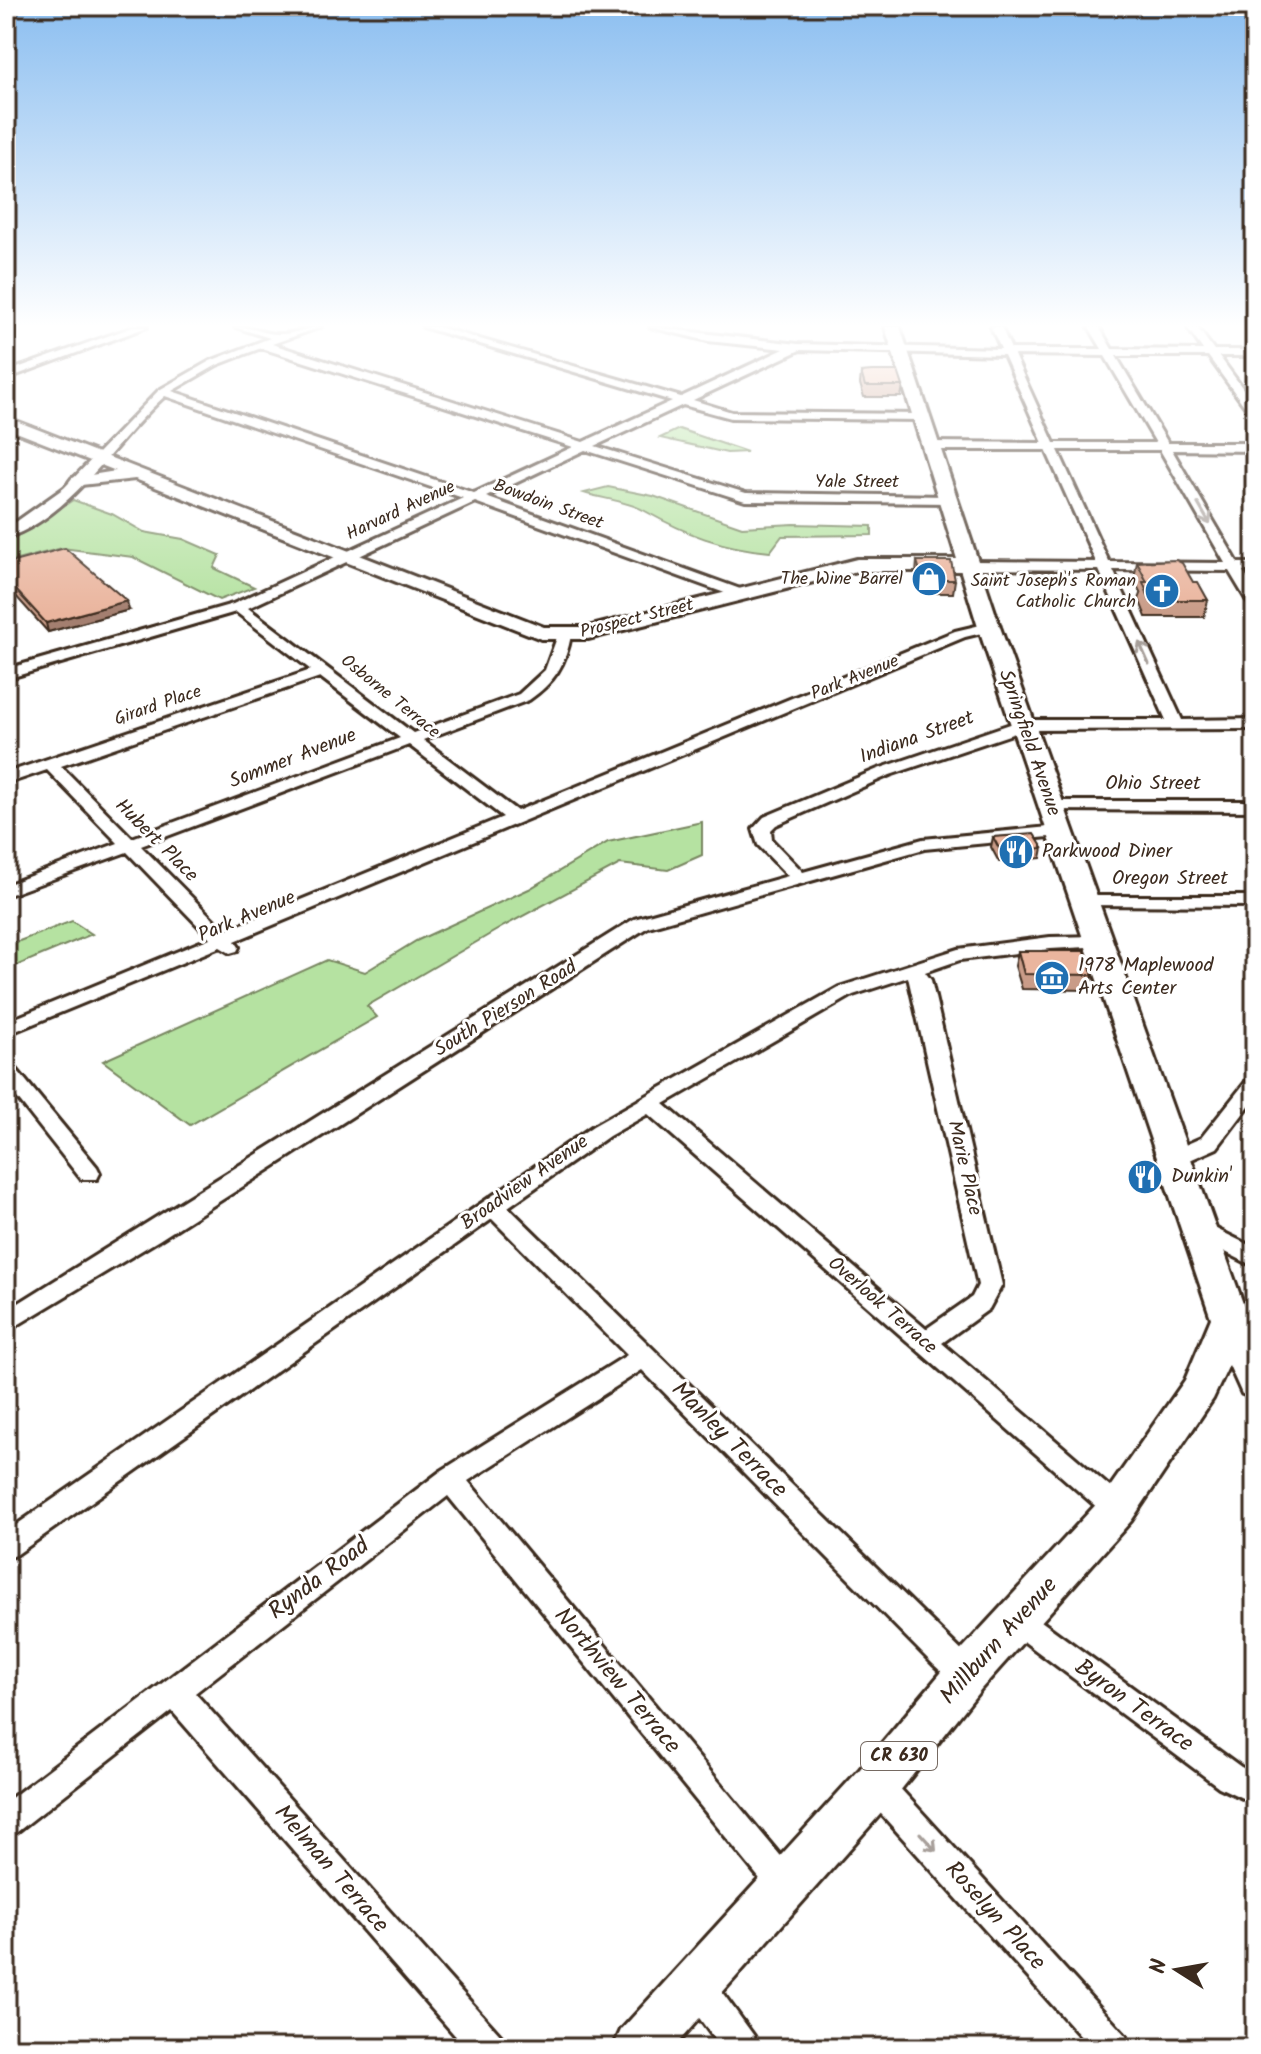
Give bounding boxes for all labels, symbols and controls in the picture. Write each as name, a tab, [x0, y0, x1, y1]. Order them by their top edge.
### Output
street label: Yale Street	[815, 468, 900, 497]
street label: Bowdoin Street	[489, 472, 608, 539]
street label: Harvard Avenue	[342, 473, 460, 549]
one-way arrow	[1196, 502, 1212, 525]
shop icon: The Wine Barrel	[910, 560, 948, 598]
place label: The Wine Barrel	[781, 565, 904, 594]
place label: Saint Joseph's Roman Catholic Church	[971, 567, 1136, 617]
church icon: Saint Joseph's Roman Catholic Church	[1143, 572, 1181, 610]
street label: Prospect Street	[577, 591, 698, 647]
one-way arrow	[1136, 641, 1151, 665]
street label: Park Avenue	[807, 647, 903, 709]
street label: Osborne Terrace	[334, 648, 446, 746]
street label: Springfield Avenue	[989, 665, 1069, 821]
street label: Girard Place	[110, 678, 206, 734]
street label: Indiana Street	[855, 702, 979, 774]
street label: Sommer Avenue	[225, 720, 361, 798]
street label: Ohio Street	[1105, 768, 1201, 800]
street label: Hubert Place	[107, 792, 205, 890]
restaurant icon: Parkwood Diner	[997, 833, 1035, 871]
place label: Parkwood Diner	[1042, 836, 1173, 868]
street label: Oregon Street	[1112, 863, 1228, 895]
street label: Park Avenue	[193, 882, 301, 952]
place label: 1978 Maplewood Arts Center	[1078, 950, 1215, 1005]
street label: South Pierson Road	[428, 952, 585, 1066]
museum icon: 1978 Maplewood Arts Center	[1033, 959, 1071, 997]
street label: Marie Place	[938, 1117, 990, 1219]
street label: Broadview Avenue	[454, 1127, 596, 1239]
restaurant icon: Dunkin'	[1126, 1158, 1164, 1196]
place label: Dunkin'	[1171, 1161, 1233, 1193]
street label: Overlook Terrace	[820, 1249, 944, 1363]
street label: Manley Terrace	[661, 1372, 797, 1508]
street label: Rynda Road	[260, 1527, 379, 1630]
street label: Millburn Avenue	[930, 1568, 1068, 1714]
street label: Northview Terrace	[544, 1599, 691, 1763]
street label: Byron Terrace	[1066, 1649, 1202, 1763]
road number: CR 630	[861, 1742, 937, 1770]
street label: Melman Terrace	[264, 1796, 399, 1943]
one-way arrow	[919, 1832, 937, 1852]
street label: Roselyn Place	[935, 1852, 1055, 1980]
north arrow	[1137, 1930, 1217, 2010]
text: N	[1141, 1956, 1178, 1977]

